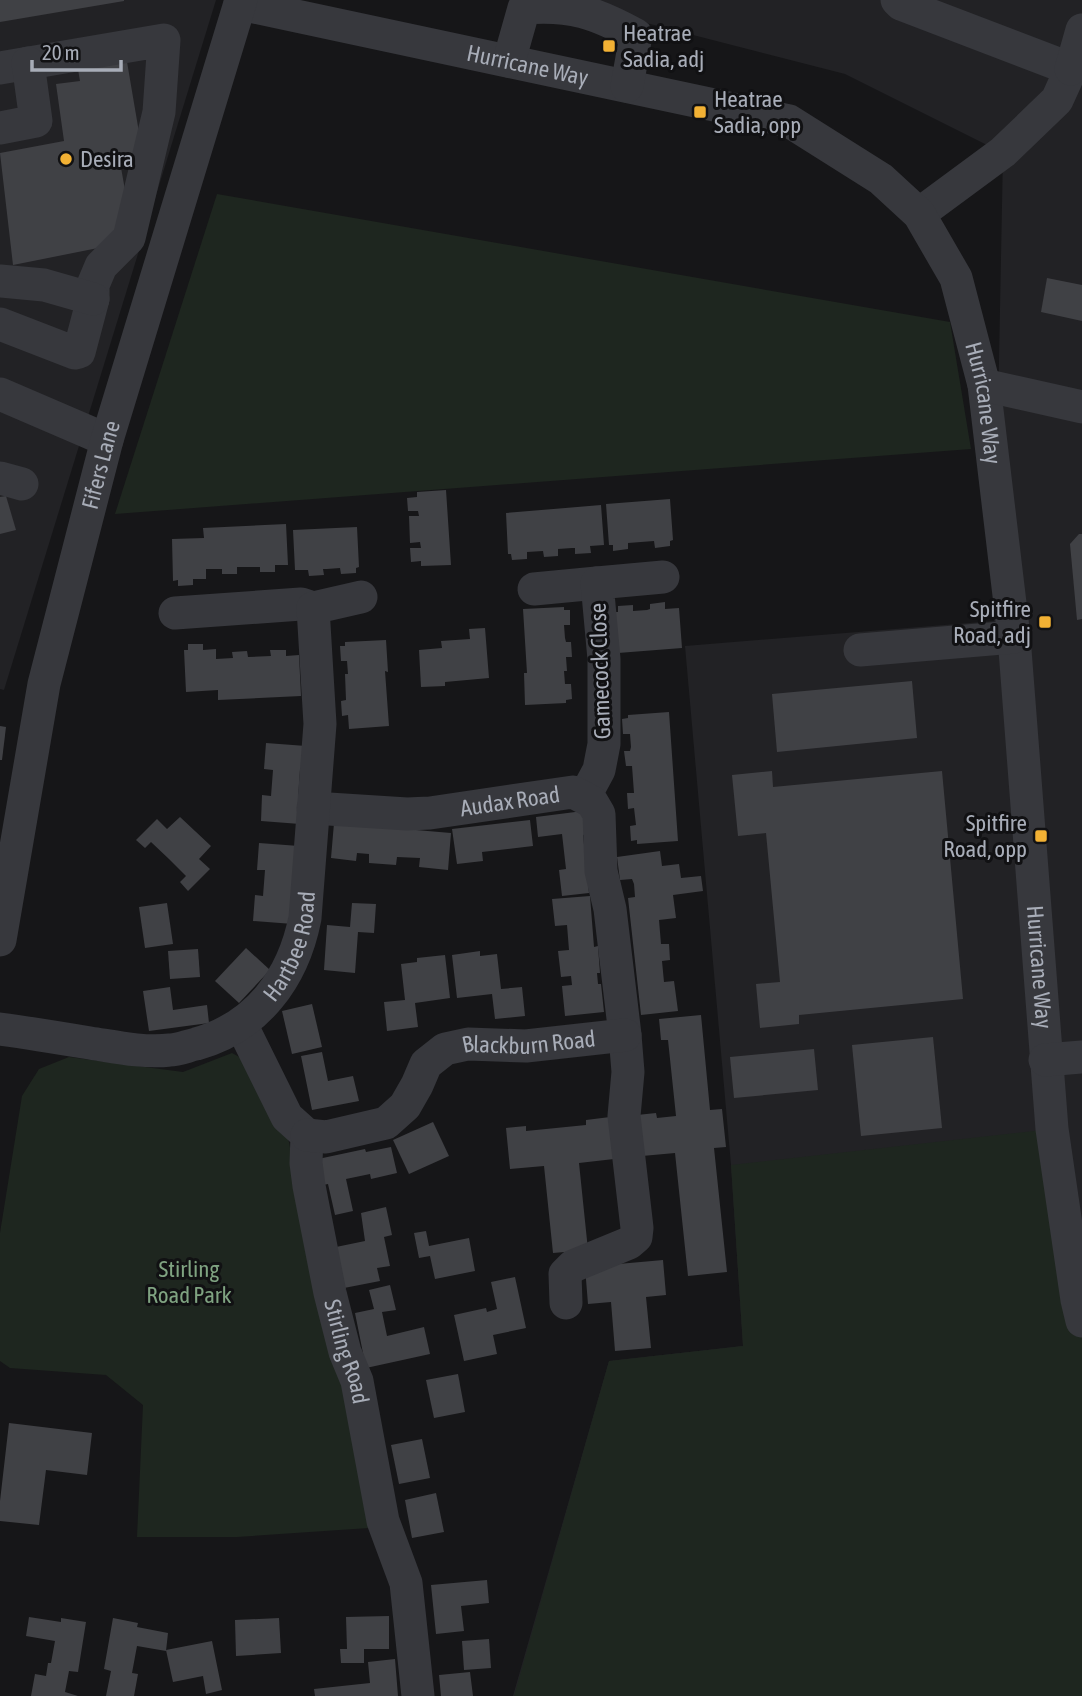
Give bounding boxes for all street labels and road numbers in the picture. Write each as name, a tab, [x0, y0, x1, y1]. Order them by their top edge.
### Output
street label: Hurricane Way	[464, 40, 591, 91]
street label: Hurricane Way	[960, 339, 1006, 465]
street label: Fifers Lane	[77, 417, 125, 512]
street label: Gamecock Close	[585, 602, 615, 740]
street label: Audax Road	[458, 781, 561, 821]
street label: Hartbee Road	[258, 890, 320, 1006]
street label: Hurricane Way	[1022, 904, 1057, 1030]
street label: Blackburn Road	[460, 1025, 597, 1059]
street label: Stirling Road	[319, 1297, 374, 1406]

